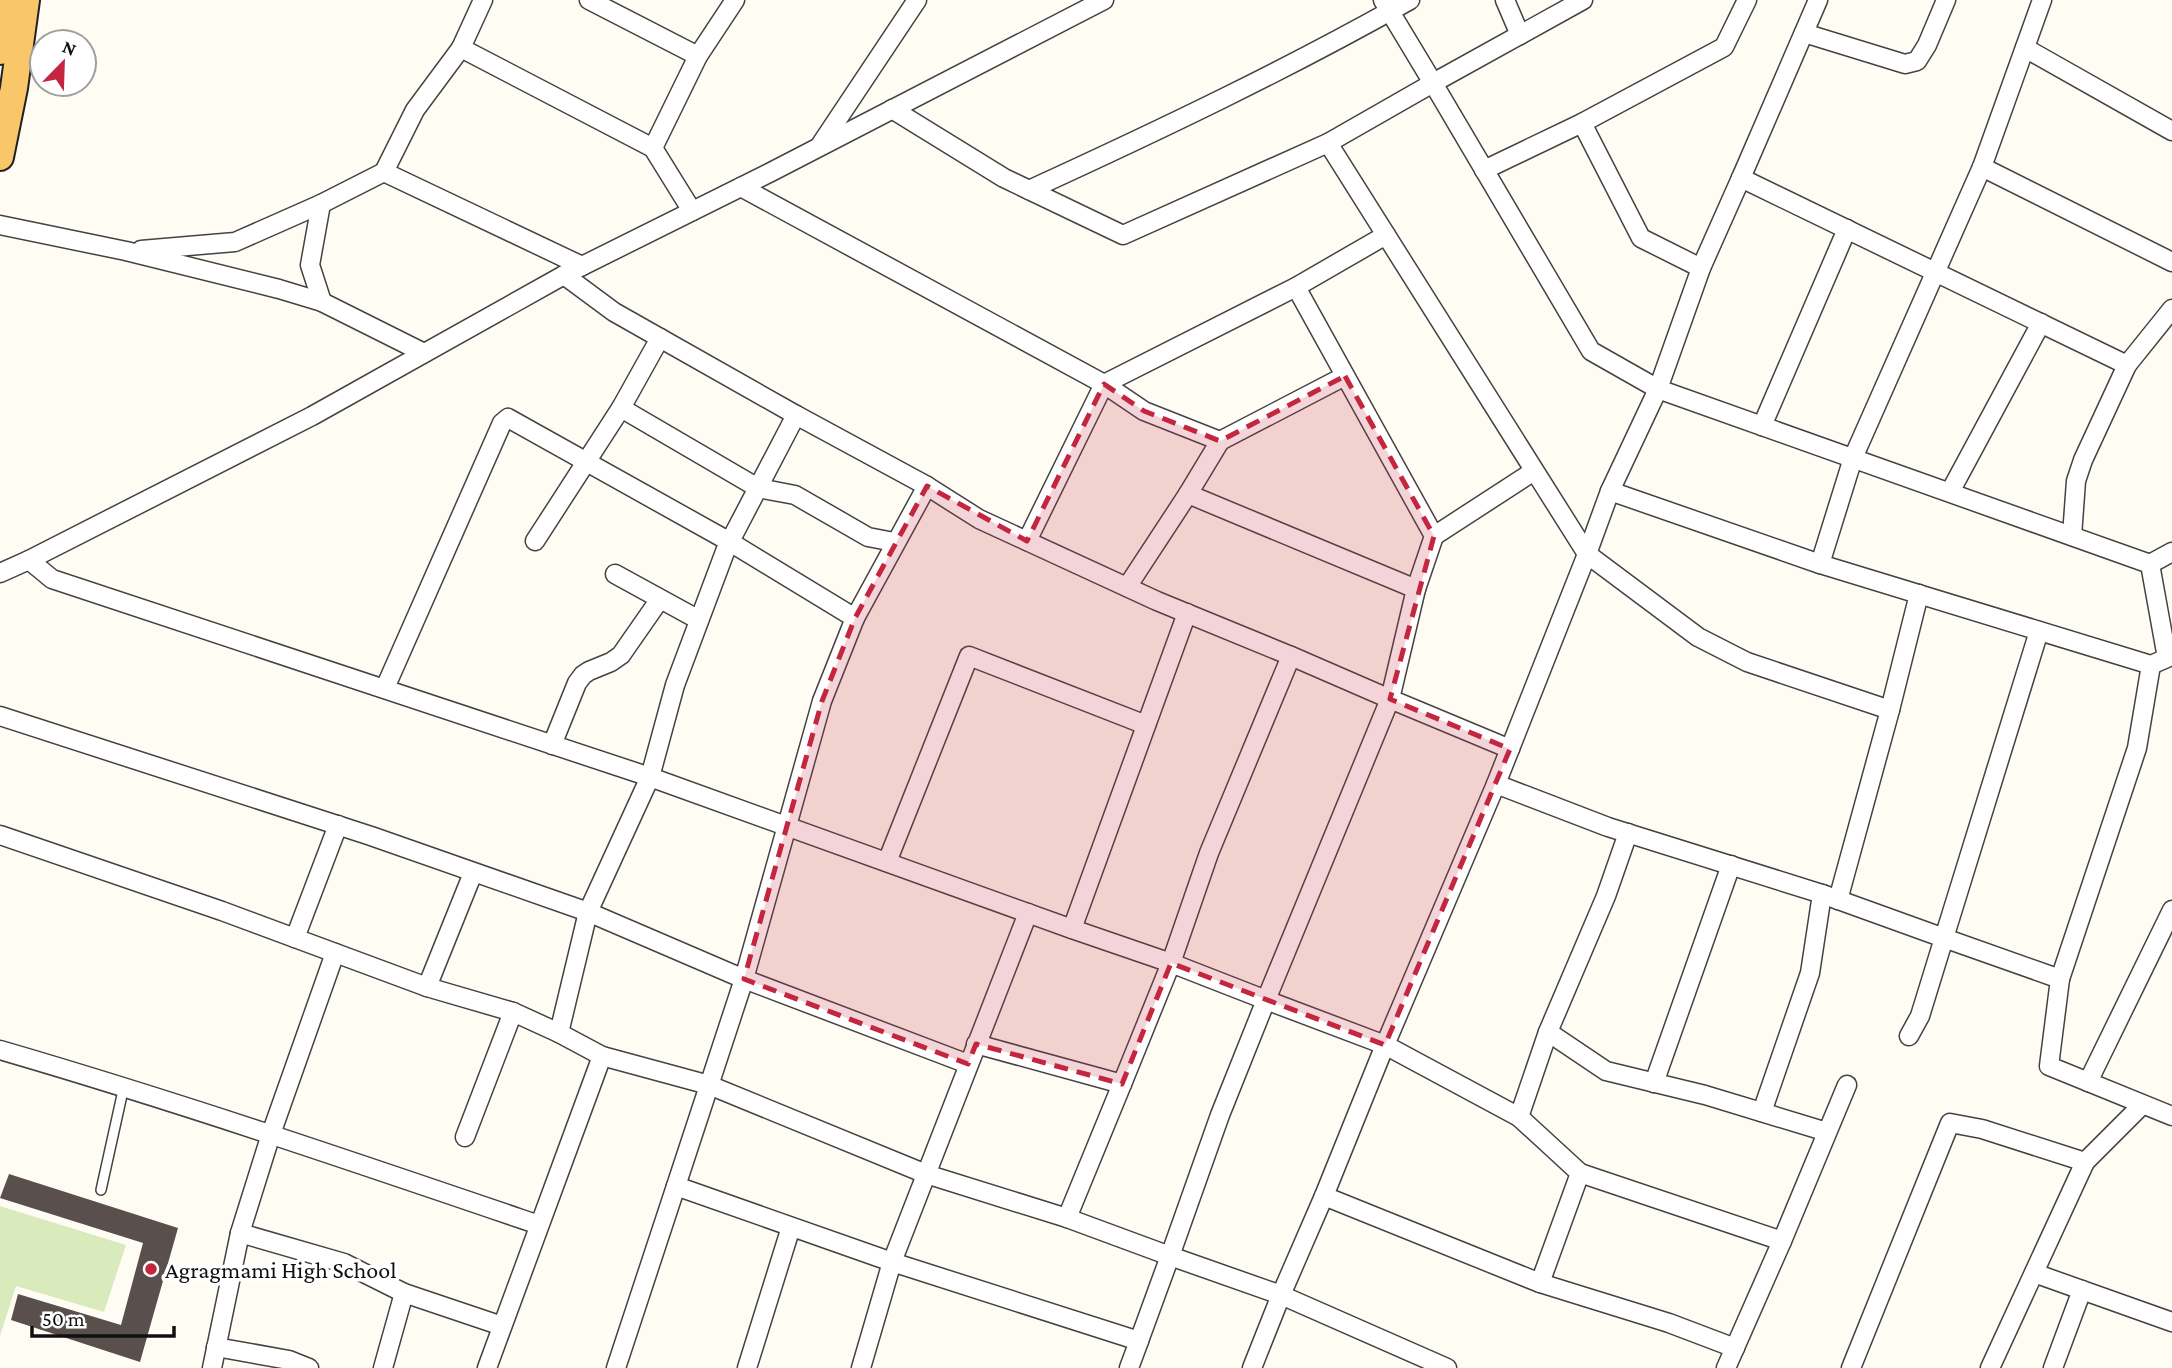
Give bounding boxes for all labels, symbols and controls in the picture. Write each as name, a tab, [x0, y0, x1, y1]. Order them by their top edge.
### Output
north arrow	[28, 28, 98, 98]
text: N	[59, 36, 80, 60]
place label: Agragmami High School	[165, 1256, 396, 1283]
marker: Agragmami High School	[143, 1261, 159, 1277]
scale bar	[32, 1294, 173, 1338]
text: 50 m	[42, 1307, 85, 1331]

